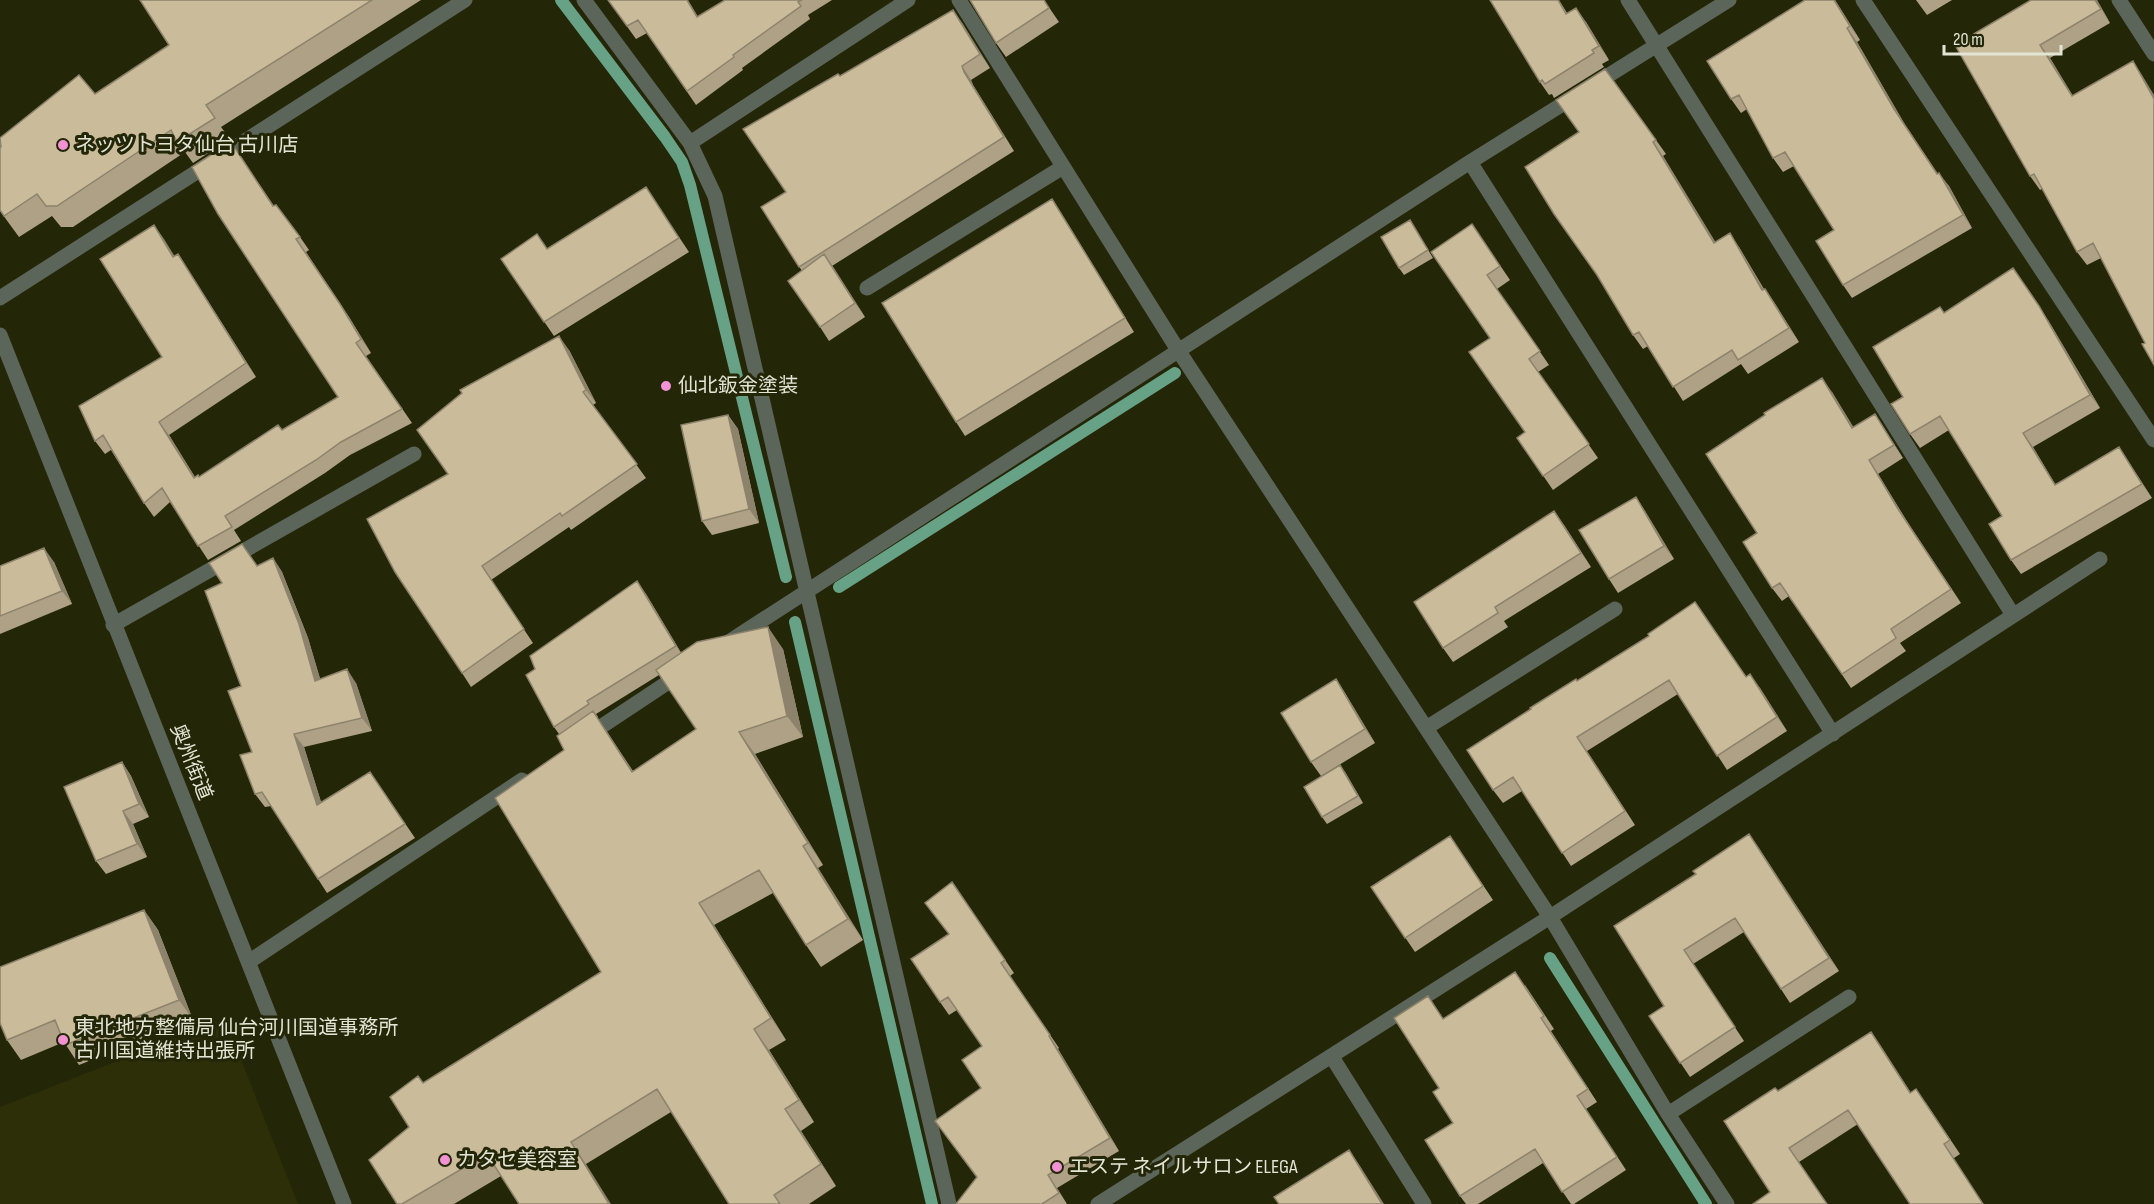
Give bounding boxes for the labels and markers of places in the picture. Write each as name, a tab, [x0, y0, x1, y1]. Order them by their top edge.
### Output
place label: ネッツトヨタ仙台 古川店	[75, 133, 298, 157]
marker: ネッツトヨタ仙台 古川店	[56, 138, 70, 152]
place label: 仙北鈑金塗装	[678, 374, 798, 398]
marker: 仙北鈑金塗装	[659, 379, 673, 393]
place label: 東北地方整備局 仙台河川国道事務所 古川国道維持出張所	[75, 1016, 398, 1063]
marker: 東北地方整備局 仙台河川国道事務所 古川国道維持出張所	[56, 1033, 70, 1047]
place label: カタセ美容室	[457, 1148, 577, 1172]
marker: カタセ美容室	[438, 1153, 452, 1167]
place label: エステ ネイルサロン ELEGA	[1069, 1155, 1298, 1179]
marker: エステ ネイルサロン ELEGA	[1050, 1160, 1064, 1174]

